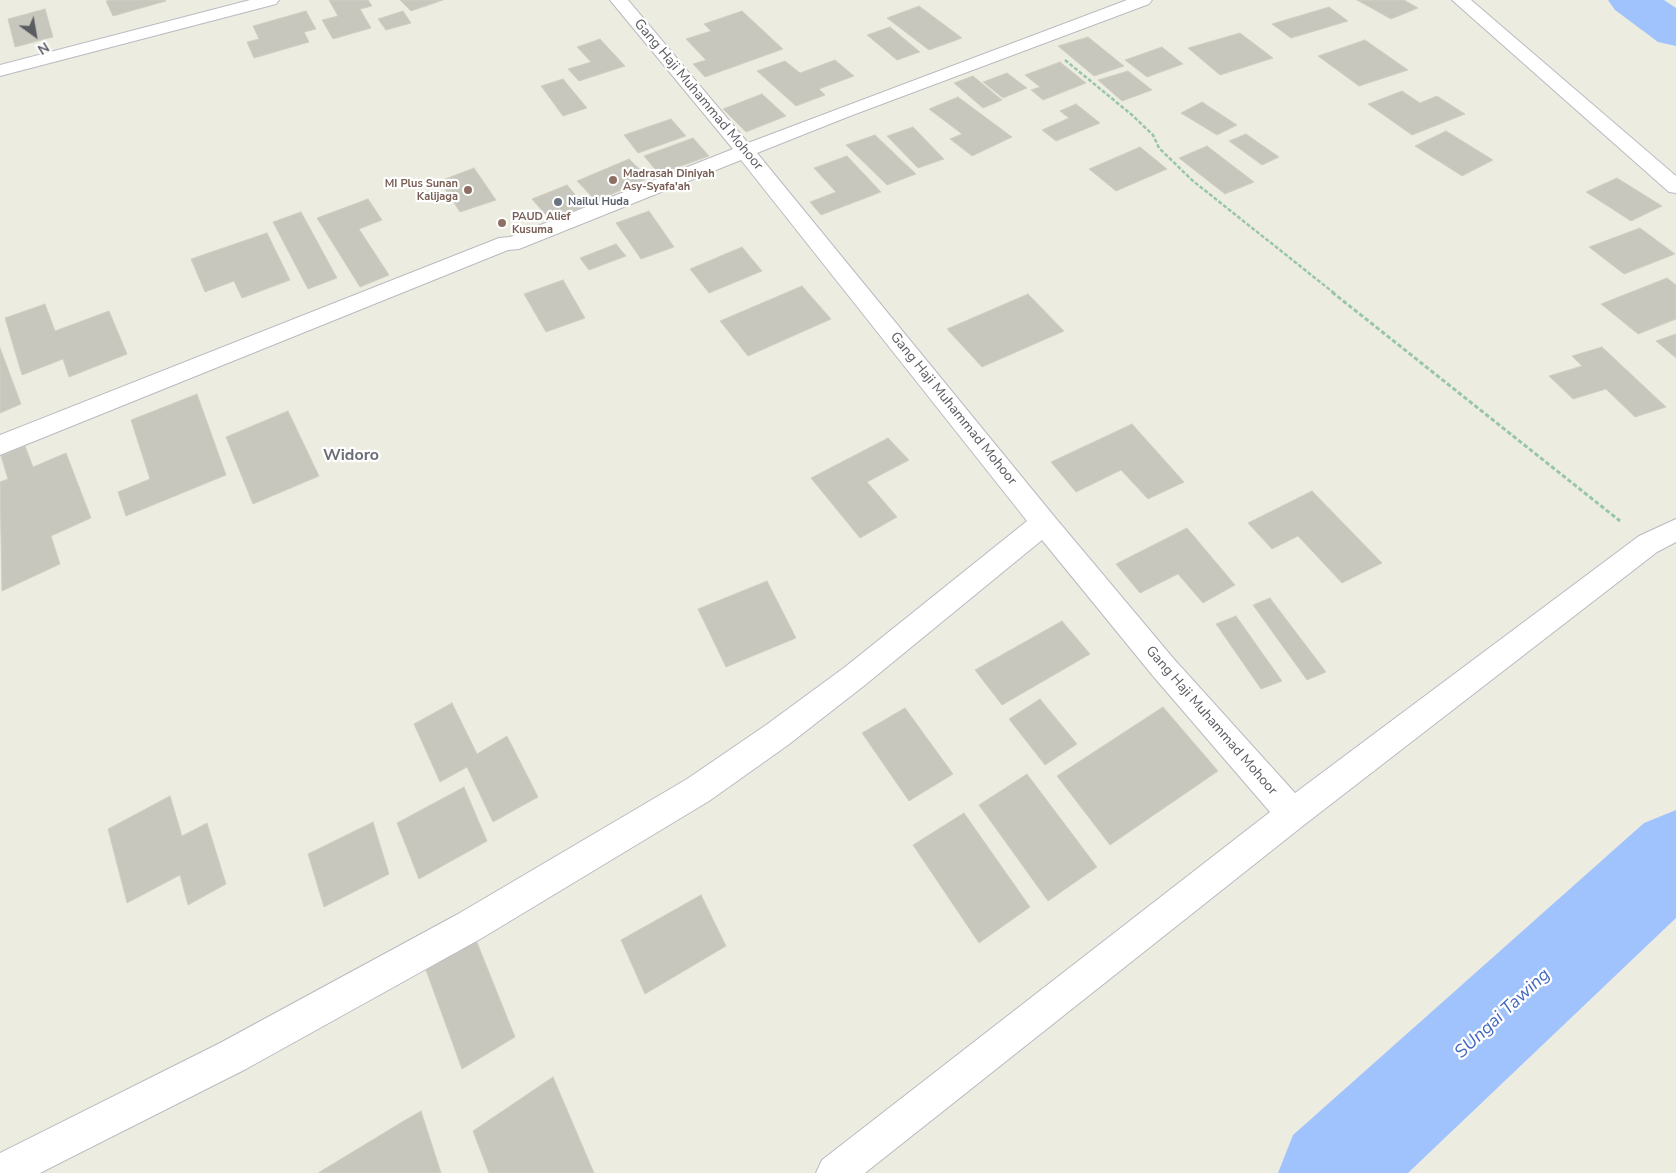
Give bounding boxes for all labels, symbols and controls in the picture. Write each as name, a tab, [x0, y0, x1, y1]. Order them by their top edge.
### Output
north arrow	[10, 10, 60, 60]
street label: Gang Haji Muhammad Mohoor	[630, 16, 766, 174]
text: N	[34, 37, 53, 59]
place label: Madrasah Diniyah Asy-Syafa'ah	[623, 167, 715, 193]
marker: Madrasah Diniyah Asy-Syafa'ah	[607, 174, 619, 186]
place label: MI Plus Sunan Kalijaga	[385, 177, 458, 203]
marker: MI Plus Sunan Kalijaga	[462, 184, 474, 196]
place label: Nailul Huda	[568, 195, 629, 209]
marker: Nailul Huda	[552, 196, 564, 208]
place label: PAUD Alief Kusuma	[512, 210, 570, 236]
marker: PAUD Alief Kusuma	[496, 217, 508, 229]
street label: Gang Haji Muhammad Mohoor	[886, 329, 1020, 489]
district label: Widoro	[323, 446, 379, 466]
street label: Gang Haji Muhammad Mohoor	[1142, 643, 1280, 799]
water label: SUngai Tawing	[1451, 964, 1555, 1064]

